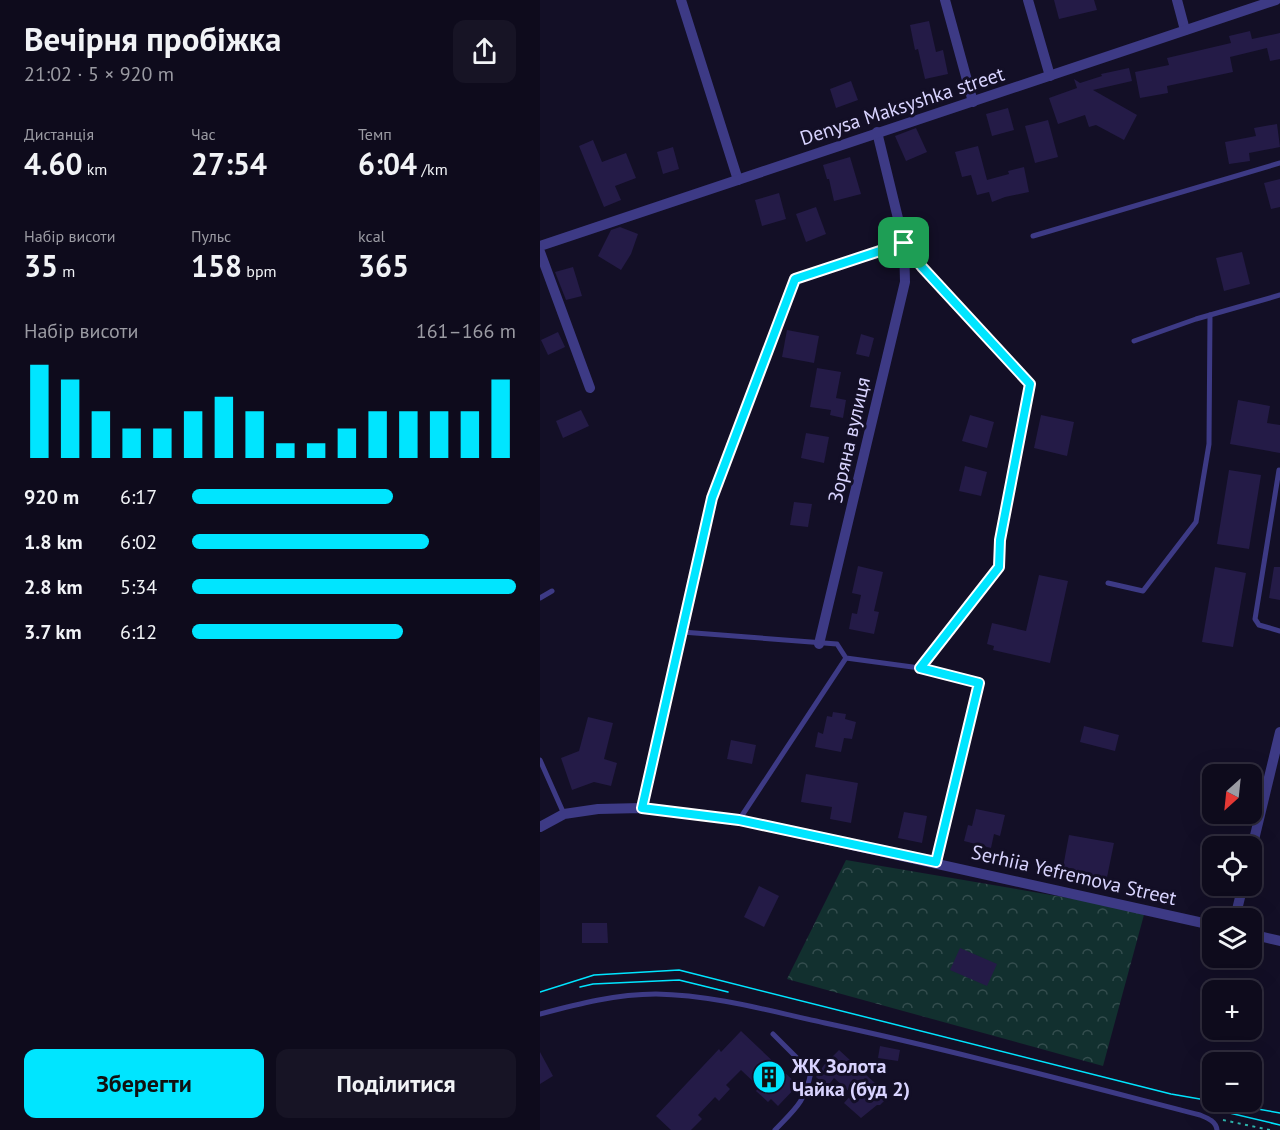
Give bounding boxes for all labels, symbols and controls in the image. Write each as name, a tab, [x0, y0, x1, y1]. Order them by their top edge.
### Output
text: Вечірня пробіжка	[24, 17, 281, 60]
button: share	[453, 20, 516, 83]
text: 21:02 · 5 × 920 m	[24, 61, 174, 87]
street label: Denysa Maksyshka street	[797, 61, 1008, 151]
text: Дистанція	[24, 124, 94, 144]
text: Час	[191, 124, 216, 144]
text: Темп	[358, 124, 392, 144]
text: 4.60	[24, 144, 82, 183]
text: 27:54	[191, 144, 267, 183]
text: 6:04	[358, 144, 417, 183]
text: km	[82, 159, 107, 179]
text: /km	[417, 159, 448, 179]
pin	[878, 217, 929, 268]
text: Набір висоти	[24, 226, 115, 246]
text: Пульс	[191, 226, 231, 246]
text: kcal	[358, 226, 385, 246]
icon: arrive	[887, 226, 920, 259]
text: 35	[24, 246, 58, 285]
text: 158	[191, 246, 242, 285]
text: 365	[358, 246, 409, 285]
text: m	[58, 261, 75, 281]
text: bpm	[242, 261, 277, 281]
text: Набір висоти	[24, 318, 138, 344]
text: 161–166 m	[416, 318, 516, 344]
street label: Зоряна вулиця	[822, 375, 876, 505]
text: 920 m	[24, 484, 79, 510]
text: 6:17	[120, 484, 157, 510]
text: 1.8 km	[24, 529, 83, 555]
text: 6:02	[120, 529, 157, 555]
text: 2.8 km	[24, 574, 83, 600]
text: 5:34	[120, 574, 157, 600]
text: 3.7 km	[24, 619, 82, 645]
text: 6:12	[120, 619, 157, 645]
north arrow	[1202, 764, 1262, 824]
map controls	[1202, 764, 1262, 1112]
button: locate	[1202, 836, 1262, 896]
street label: Serhiia Yefremova Street	[969, 839, 1179, 911]
button: layers	[1202, 908, 1262, 968]
button: +	[1202, 980, 1262, 1040]
button: Зберегти	[24, 1049, 264, 1118]
button: Поділитися	[276, 1049, 516, 1118]
button: −	[1202, 1052, 1262, 1112]
place label: ЖК Золота Чайка (буд 2)	[791, 1053, 910, 1102]
building icon: ЖК Золота Чайка (буд 2)	[751, 1059, 787, 1095]

